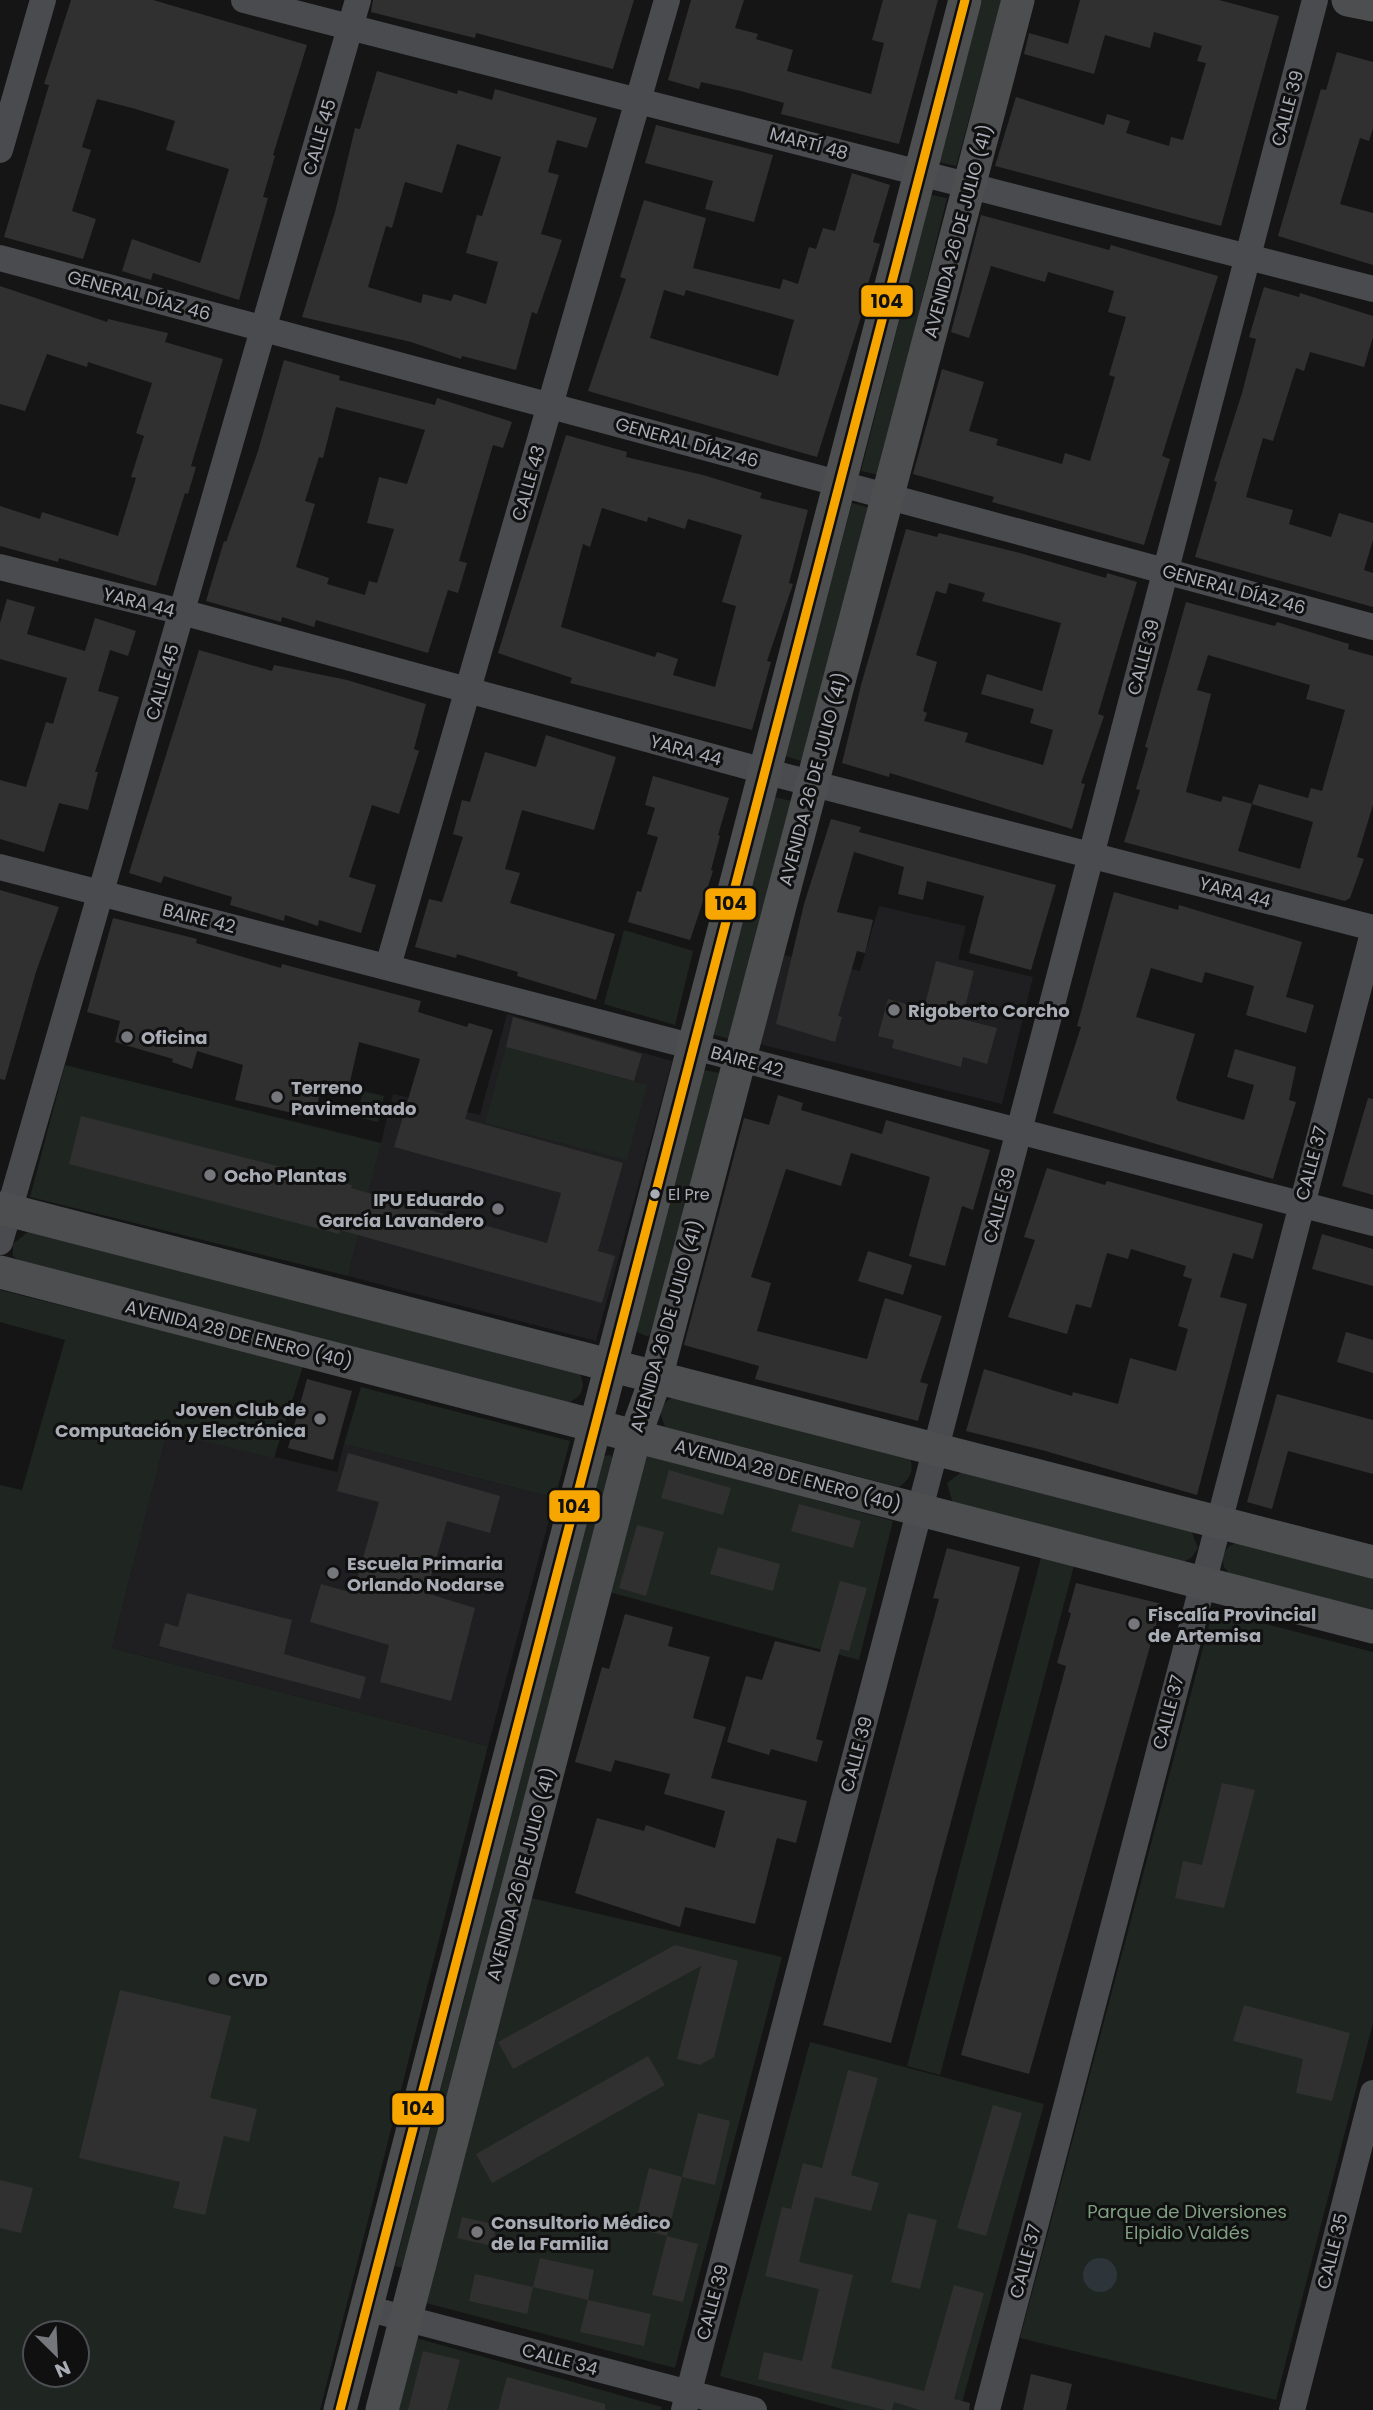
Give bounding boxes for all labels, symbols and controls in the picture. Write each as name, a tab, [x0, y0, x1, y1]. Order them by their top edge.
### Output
street label: CALLE 39	[1265, 67, 1309, 149]
street label: CALLE 45	[296, 96, 342, 178]
street label: MARTÍ 48	[767, 121, 851, 165]
street label: AVENIDA 26 DE JULIO (41)	[917, 122, 999, 340]
street label: GENERAL DÍAZ 46	[65, 264, 213, 326]
line badge: 104	[860, 284, 914, 318]
text: 104	[871, 288, 903, 315]
street label: GENERAL DÍAZ 46	[613, 411, 761, 473]
street label: CALLE 43	[505, 442, 551, 524]
street label: GENERAL DÍAZ 46	[1160, 558, 1308, 620]
street label: YARA 44	[100, 581, 178, 623]
street label: CALLE 39	[1121, 616, 1165, 698]
street label: CALLE 45	[139, 641, 185, 723]
street label: AVENIDA 26 DE JULIO (41)	[772, 670, 854, 888]
street label: YARA 44	[647, 728, 725, 772]
street label: YARA 44	[1196, 870, 1274, 914]
line badge: 104	[704, 887, 757, 921]
text: 104	[715, 890, 747, 917]
street label: BAIRE 42	[160, 897, 238, 939]
place label: Rigoberto Corcho	[908, 998, 1070, 1023]
marker: Rigoberto Corcho	[886, 1002, 902, 1018]
place label: Oficina	[141, 1025, 208, 1050]
marker: Oficina	[119, 1029, 135, 1045]
street label: BAIRE 42	[708, 1039, 786, 1083]
place label: Terreno Pavimentado	[291, 1075, 417, 1121]
marker: Terreno Pavimentado	[269, 1089, 285, 1105]
street label: CALLE 37	[1289, 1123, 1333, 1203]
place label: Ocho Plantas	[224, 1163, 347, 1188]
street label: CALLE 39	[977, 1164, 1021, 1246]
marker: Ocho Plantas	[202, 1167, 218, 1183]
place label: El Pre	[668, 1183, 710, 1206]
place label: IPU Eduardo García Lavandero	[319, 1187, 484, 1233]
marker: El Pre	[648, 1187, 662, 1201]
marker: IPU Eduardo García Lavandero	[490, 1201, 506, 1217]
street label: AVENIDA 26 DE JULIO (41)	[624, 1217, 708, 1435]
street label: AVENIDA 28 DE ENERO (40)	[123, 1294, 355, 1374]
place label: Joven Club de Computación y Electrónica	[55, 1397, 306, 1443]
marker: Joven Club de Computación y Electrónica	[312, 1411, 328, 1427]
street label: AVENIDA 28 DE ENERO (40)	[672, 1433, 904, 1517]
line badge: 104	[548, 1489, 601, 1523]
text: 104	[558, 1493, 590, 1520]
place label: Escuela Primaria Orlando Nodarse	[347, 1551, 504, 1597]
marker: Escuela Primaria Orlando Nodarse	[325, 1565, 341, 1581]
place label: Fiscalía Provincial de Artemisa	[1148, 1602, 1316, 1648]
marker: Fiscalía Provincial de Artemisa	[1126, 1616, 1142, 1632]
street label: CALLE 37	[1146, 1672, 1190, 1752]
street label: CALLE 39	[834, 1713, 878, 1795]
street label: AVENIDA 26 DE JULIO (41)	[480, 1765, 562, 1983]
place label: CVD	[228, 1967, 268, 1992]
marker: CVD	[206, 1971, 222, 1987]
line badge: 104	[391, 2092, 445, 2126]
text: 104	[402, 2095, 434, 2122]
park label: Parque de Diversiones Elpidio Valdés	[1087, 2199, 1287, 2245]
place label: Consultorio Médico de la Familia	[491, 2210, 670, 2256]
street label: CALLE 35	[1310, 2210, 1354, 2292]
street label: CALLE 37	[1003, 2221, 1047, 2301]
marker: Consultorio Médico de la Familia	[469, 2224, 485, 2240]
street label: CALLE 39	[690, 2261, 734, 2343]
north arrow	[21, 2319, 91, 2389]
street label: CALLE 34	[519, 2337, 601, 2381]
text: N	[51, 2354, 75, 2384]

